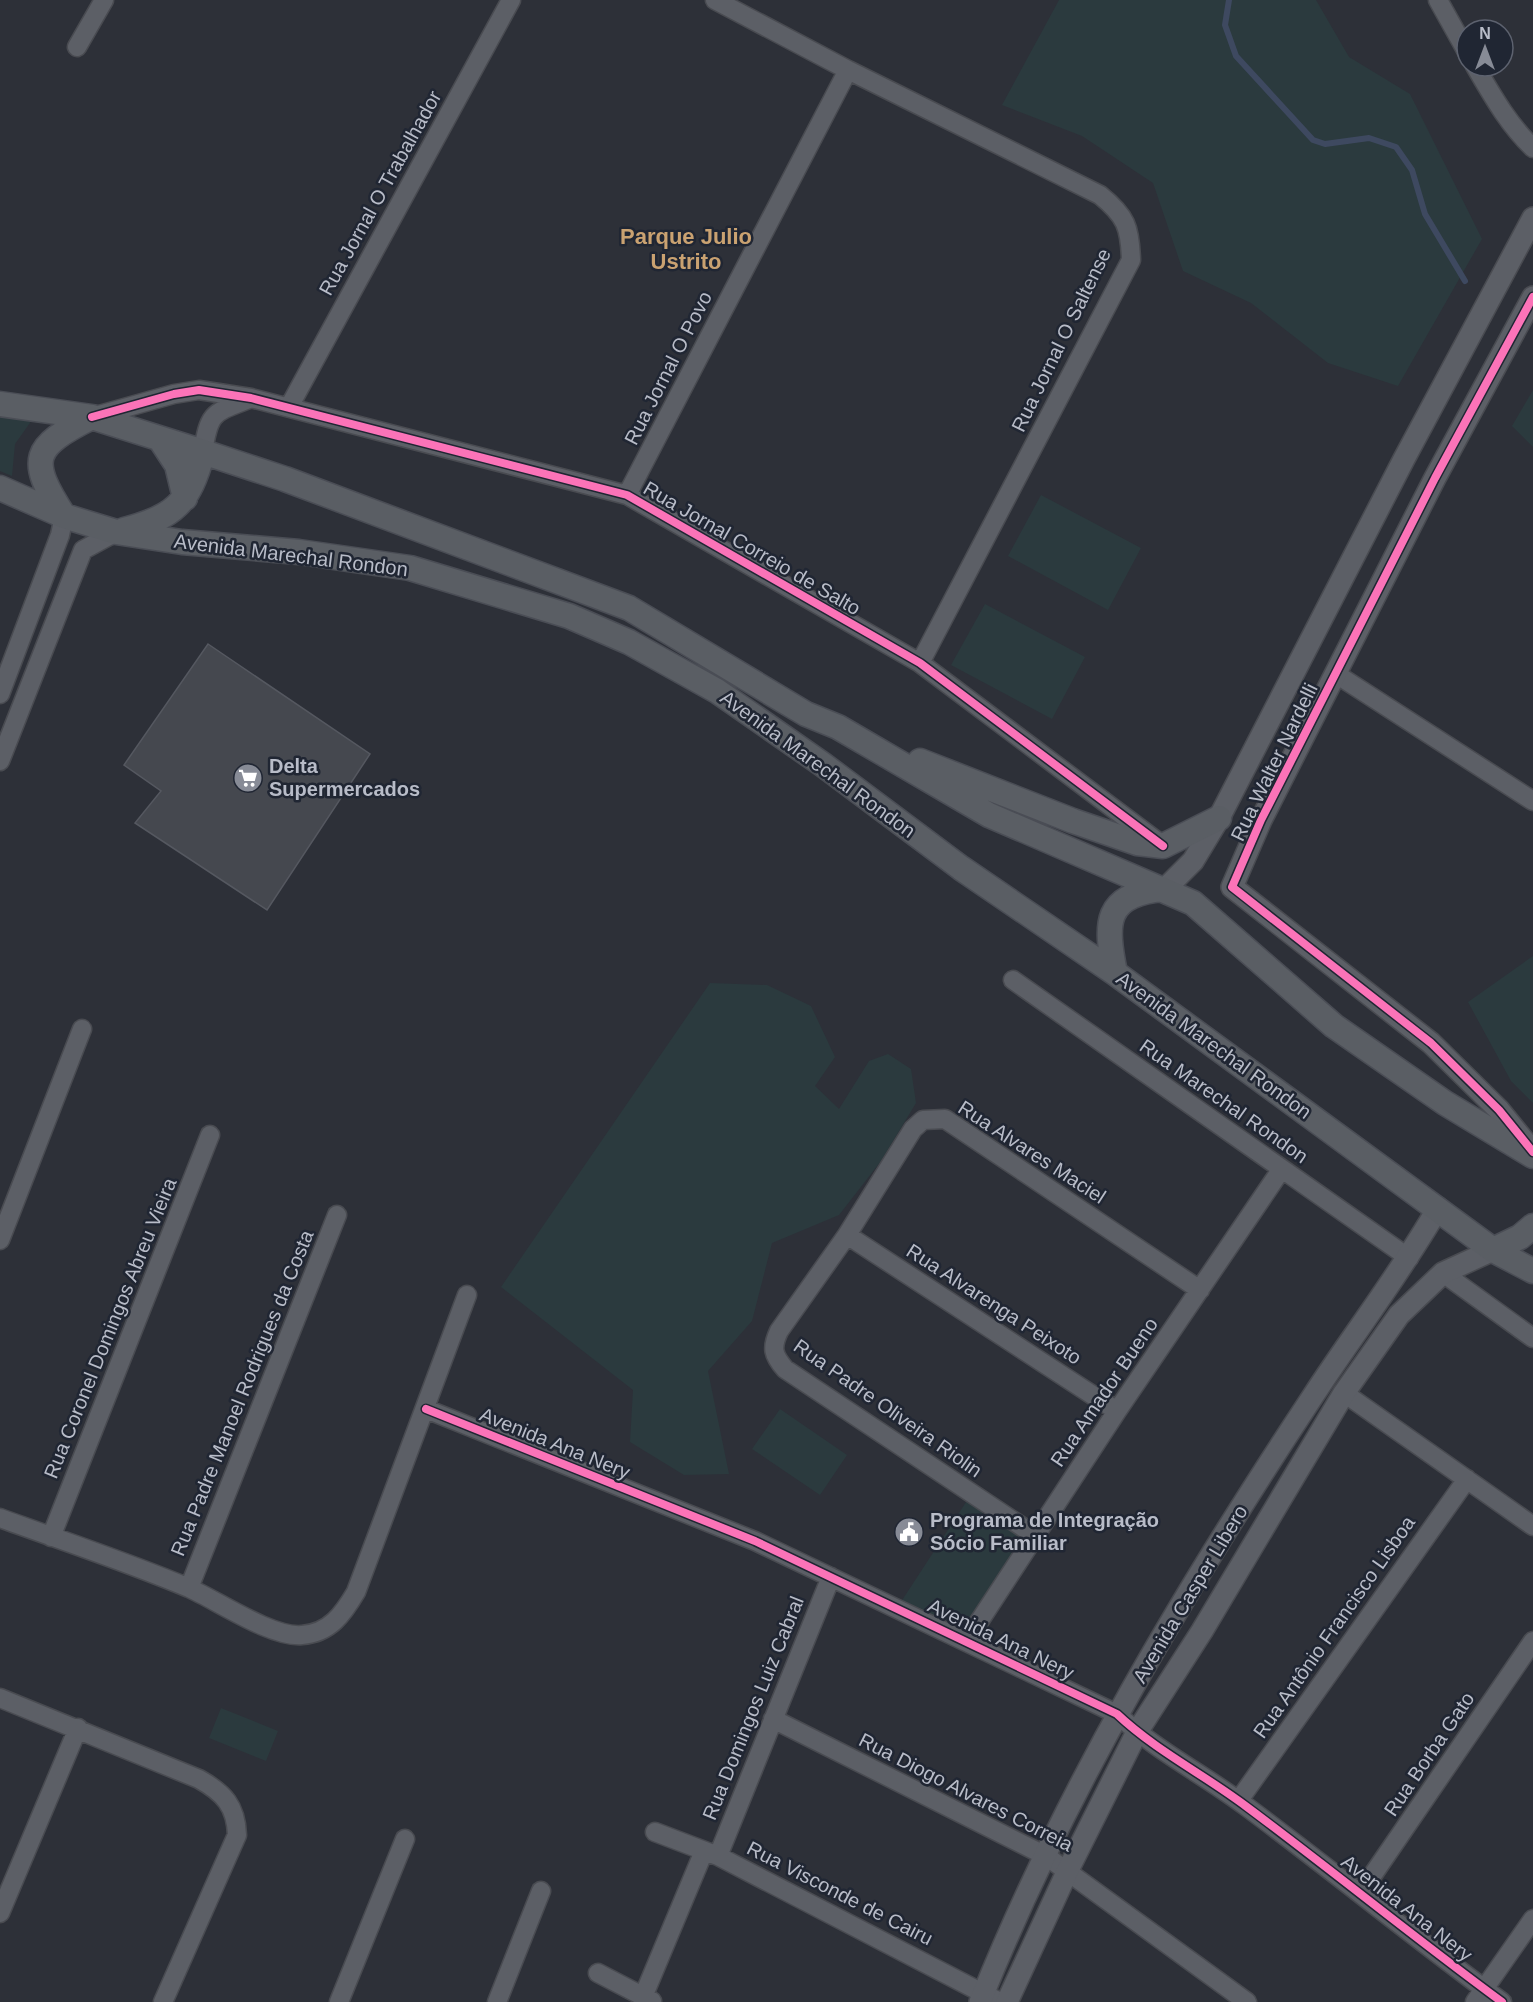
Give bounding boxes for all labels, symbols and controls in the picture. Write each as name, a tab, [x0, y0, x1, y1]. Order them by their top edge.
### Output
north arrow	[1455, 18, 1515, 78]
text: N	[1479, 25, 1491, 42]
street label: Rua Jornal O Trabalhador	[315, 87, 446, 299]
district label: Parque Julio Ustrito	[620, 224, 752, 274]
street label: Rua Jornal O Saltense	[1007, 245, 1115, 435]
street label: Rua Jornal O Povo	[620, 288, 716, 448]
street label: Rua Jornal Correio de Salto	[640, 477, 864, 619]
street label: Avenida Marechal Rondon	[173, 530, 409, 580]
street label: Rua Walter Nardelli	[1226, 680, 1322, 844]
street label: Avenida Marechal Rondon	[716, 686, 920, 842]
place label: Delta Supermercados	[269, 755, 420, 800]
supermarket icon: Delta Supermercados	[232, 762, 264, 794]
street label: Avenida Marechal Rondon	[1112, 967, 1316, 1123]
street label: Rua Marechal Rondon	[1136, 1035, 1312, 1167]
street label: Rua Alvares Maciel	[954, 1096, 1110, 1208]
street label: Rua Coronel Domingos Abreu Vieira	[39, 1174, 181, 1481]
street label: Rua Padre Manoel Rodrigues da Costa	[166, 1226, 318, 1559]
street label: Rua Alvarenga Peixoto	[903, 1239, 1085, 1369]
street label: Rua Amador Bueno	[1046, 1313, 1162, 1471]
street label: Rua Padre Oliveira Riolin	[790, 1335, 986, 1481]
street label: Avenida Ana Nery	[477, 1403, 633, 1483]
street label: Avenida Casper Libero	[1128, 1501, 1252, 1687]
place label: Programa de Integração Sócio Familiar	[930, 1509, 1159, 1554]
street label: Rua Antônio Francisco Lisboa	[1249, 1511, 1420, 1742]
public building icon: Programa de Integração Sócio Familiar	[893, 1516, 925, 1548]
street label: Rua Domingos Luiz Cabral	[698, 1593, 808, 1823]
street label: Avenida Ana Nery	[924, 1594, 1078, 1684]
street label: Rua Borba Gato	[1379, 1688, 1479, 1820]
street label: Rua Diogo Alvares Correia	[856, 1728, 1077, 1856]
street label: Rua Visconde de Cairu	[744, 1837, 936, 1949]
street label: Avenida Ana Nery	[1337, 1850, 1477, 1966]

